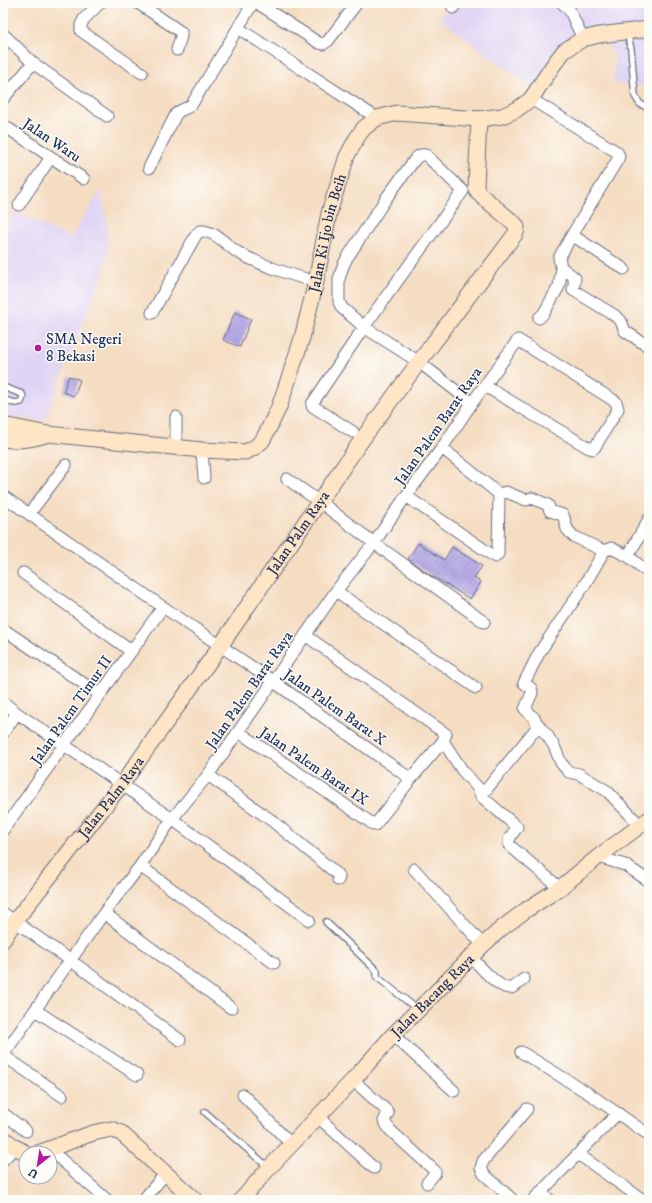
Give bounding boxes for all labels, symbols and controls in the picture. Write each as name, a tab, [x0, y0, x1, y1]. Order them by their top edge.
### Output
street label: Jalan Waru	[17, 113, 84, 167]
street label: Jalan Ki Ijo bin Beih	[304, 171, 351, 297]
place label: SMA Negeri 8 Bekasi	[46, 330, 122, 366]
marker: SMA Negeri 8 Bekasi	[33, 343, 43, 353]
street label: Jalan Palem Barat Raya	[389, 363, 487, 491]
street label: Jalan Palm Raya	[262, 487, 334, 581]
street label: Jalan Palem Barat Raya	[200, 627, 298, 755]
street label: Jalan Palem Timur II	[25, 652, 116, 770]
street label: Jalan Palem Barat X	[278, 664, 390, 750]
street label: Jalan Palem Barat IX	[254, 722, 372, 810]
street label: Jalan Palm Raya	[73, 752, 149, 844]
street label: Jalan Bacang Raya	[385, 950, 479, 1043]
north arrow	[18, 1145, 58, 1185]
text: U	[26, 1164, 41, 1181]

